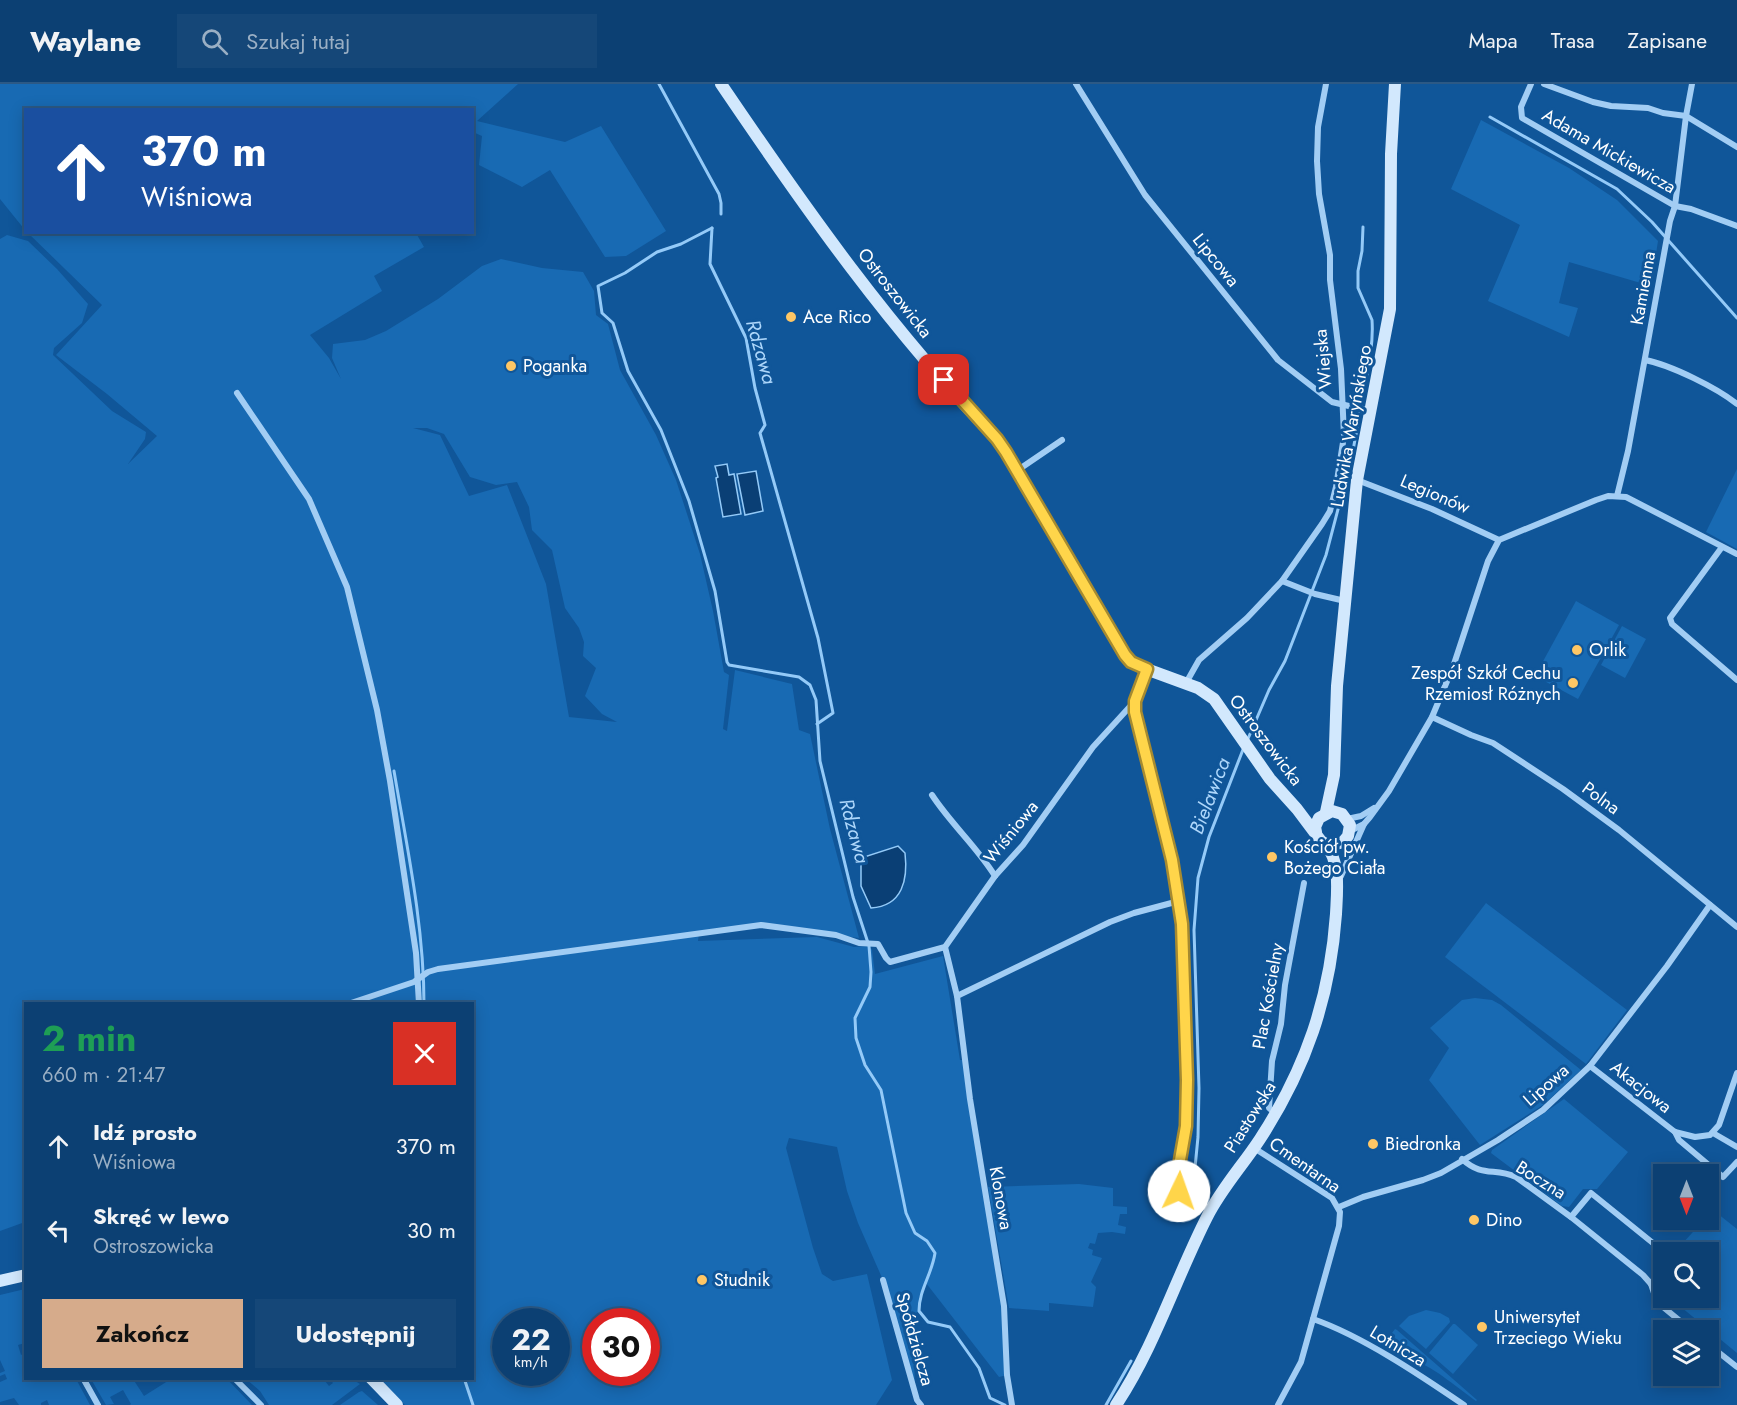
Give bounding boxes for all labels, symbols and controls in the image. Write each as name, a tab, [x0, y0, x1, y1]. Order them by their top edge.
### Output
search box	[177, 14, 597, 68]
text: Waylane	[30, 21, 141, 62]
icon: search	[198, 25, 231, 58]
text: Szukaj tutaj	[246, 25, 350, 57]
text: Mapa	[1468, 26, 1518, 56]
text: Trasa	[1551, 26, 1595, 56]
text: Zapisane	[1628, 26, 1707, 56]
street label: Adama Mickiewicza	[1537, 102, 1681, 200]
text: 370 m	[141, 121, 267, 182]
icon: ahead	[42, 132, 120, 210]
text: Wiśniowa	[141, 177, 253, 216]
street label: Lipcowa	[1186, 228, 1246, 292]
street label: Ostroszowicka	[851, 242, 939, 344]
street label: Kamienna	[1624, 249, 1662, 327]
place label: Ace Rico	[803, 304, 872, 330]
marker: Ace Rico	[784, 310, 798, 324]
water label: Rdzawa	[738, 316, 784, 388]
street label: Wiejska	[1307, 328, 1339, 390]
street label: Ludwika Waryńskiego	[1324, 343, 1378, 509]
place label: Poganka	[523, 353, 587, 379]
pin	[918, 354, 969, 405]
marker: Poganka	[504, 359, 518, 373]
icon: arrive	[927, 363, 960, 396]
street label: Legionów	[1396, 468, 1475, 521]
place label: Orlik	[1589, 637, 1626, 663]
marker: Orlik	[1570, 643, 1584, 657]
place label: Zespół Szkół Cechu Rzemiosł Różnych	[1411, 660, 1561, 707]
marker: Zespół Szkół Cechu Rzemiosł Różnych	[1566, 676, 1580, 690]
street label: Ostroszowicka	[1223, 689, 1309, 791]
water label: Bielawica	[1182, 754, 1238, 838]
street label: Polna	[1577, 775, 1625, 821]
water label: Rdzawa	[831, 795, 877, 867]
street label: Wiśniowa	[978, 795, 1044, 869]
place label: Kościół pw. Bożego Ciała	[1284, 834, 1385, 881]
marker: Kościół pw. Bożego Ciała	[1265, 850, 1279, 864]
street label: Plac Kościelny	[1246, 941, 1290, 1051]
text: 2 min	[42, 1012, 137, 1064]
button: close	[393, 1022, 456, 1085]
street label: Akacjowa	[1605, 1055, 1677, 1119]
street label: Lipowa	[1517, 1058, 1575, 1112]
text: 660 m · 21:47	[42, 1061, 165, 1090]
street label: Piastowska	[1218, 1076, 1282, 1158]
text: Idź prosto	[93, 1116, 197, 1148]
icon: ahead	[42, 1130, 75, 1163]
text: 370 m	[396, 1130, 456, 1162]
street label: Cmentarna	[1264, 1131, 1346, 1199]
place label: Biedronka	[1385, 1131, 1461, 1157]
marker: Biedronka	[1366, 1137, 1380, 1151]
text: Wiśniowa	[93, 1148, 176, 1177]
street label: Boczna	[1511, 1154, 1571, 1206]
position arrow	[1147, 1159, 1211, 1223]
street label: Klonowa	[983, 1164, 1019, 1232]
north arrow	[1653, 1164, 1719, 1230]
map controls	[1653, 1164, 1719, 1386]
text: Skręć w lewo	[93, 1200, 229, 1232]
place label: Dino	[1486, 1207, 1522, 1233]
marker: Dino	[1467, 1213, 1481, 1227]
icon: left	[42, 1214, 75, 1247]
text: 30 m	[407, 1214, 456, 1246]
text: Ostroszowicka	[93, 1232, 214, 1261]
button: search	[1653, 1242, 1719, 1308]
place label: Studnik	[714, 1267, 770, 1293]
marker: Studnik	[695, 1273, 709, 1287]
street label: Spółdzielcza	[889, 1289, 941, 1389]
button: Zakończ	[42, 1299, 243, 1368]
button: Udostępnij	[255, 1299, 456, 1368]
place label: Uniwersytet Trzeciego Wieku	[1494, 1304, 1622, 1351]
speed limit sign: 30	[582, 1308, 660, 1386]
text: 22	[511, 1318, 551, 1361]
street label: Lotnicza	[1365, 1319, 1431, 1373]
marker: Uniwersytet Trzeciego Wieku	[1475, 1320, 1489, 1334]
button: layers	[1653, 1320, 1719, 1386]
text: km/h	[514, 1351, 548, 1373]

